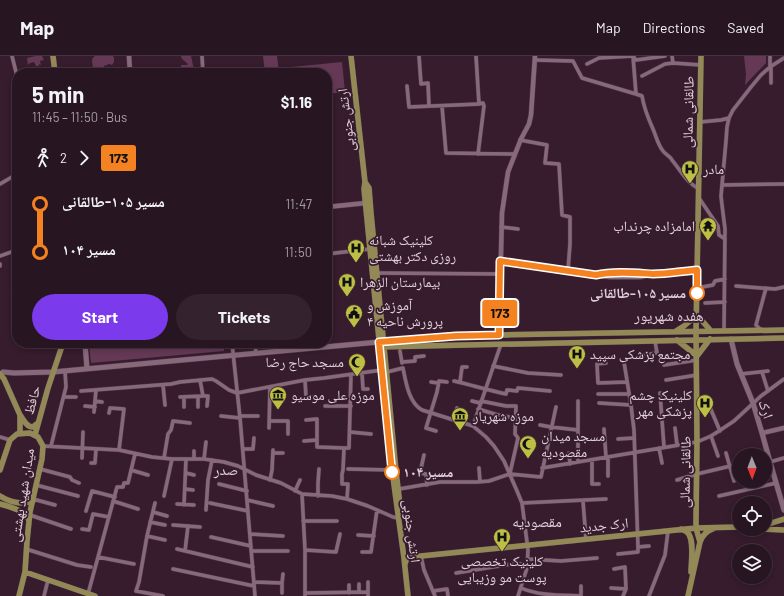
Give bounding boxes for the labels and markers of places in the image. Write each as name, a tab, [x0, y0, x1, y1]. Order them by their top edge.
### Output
hospital icon: مادر	[680, 159, 700, 184]
place label: مادر	[702, 160, 724, 178]
temple icon: امامزاده چرنداب	[698, 216, 718, 241]
place label: امامزاده چرنداب	[613, 217, 695, 235]
place label: کلینیک شبانه روزی دکتر بهشتی	[369, 231, 456, 265]
hospital icon: کلینیک شبانه روزی دکتر بهشتی	[346, 238, 366, 263]
hospital icon: بیمارستان الزهرا	[337, 272, 357, 297]
place label: بیمارستان الزهرا	[360, 273, 441, 291]
place label: مسیر ۱۰۵-طالقانی	[590, 284, 686, 302]
marker: مسیر ۱۰۵-طالقانی	[689, 285, 705, 301]
place label: آموزش و پرورش ناحیه ۴	[367, 296, 443, 330]
public building icon: آموزش و پرورش ناحیه ۴	[344, 303, 364, 328]
hospital icon: مجتمع پزشکی سپید	[567, 344, 587, 369]
place label: مجتمع پزشکی سپید	[590, 345, 690, 364]
mosque icon: مسجد حاج رضا	[347, 352, 367, 377]
place label: مسجد حاج رضا	[265, 353, 344, 372]
museum icon: موزه علی موسیو	[268, 385, 288, 410]
place label: موزه علی موسیو	[291, 386, 375, 404]
place label: کلینیک چشم پزشکی مهر	[629, 386, 692, 420]
hospital icon: کلینیک چشم پزشکی مهر	[695, 393, 715, 418]
museum icon: موزه شهریار	[450, 406, 470, 431]
place label: موزه شهریار	[472, 407, 534, 425]
place label: مسجد میدان مقصودیه	[541, 427, 605, 461]
mosque icon: مسجد میدان مقصودیه	[518, 434, 538, 459]
place label: مسیر ۱۰۴	[403, 463, 453, 480]
marker: مسیر ۱۰۴	[384, 464, 400, 480]
hospital icon: کلینیک تخصصی پوست مو وزیبایی	[492, 527, 512, 552]
place label: کلینیک تخصصی پوست مو وزیبایی	[457, 552, 547, 586]

